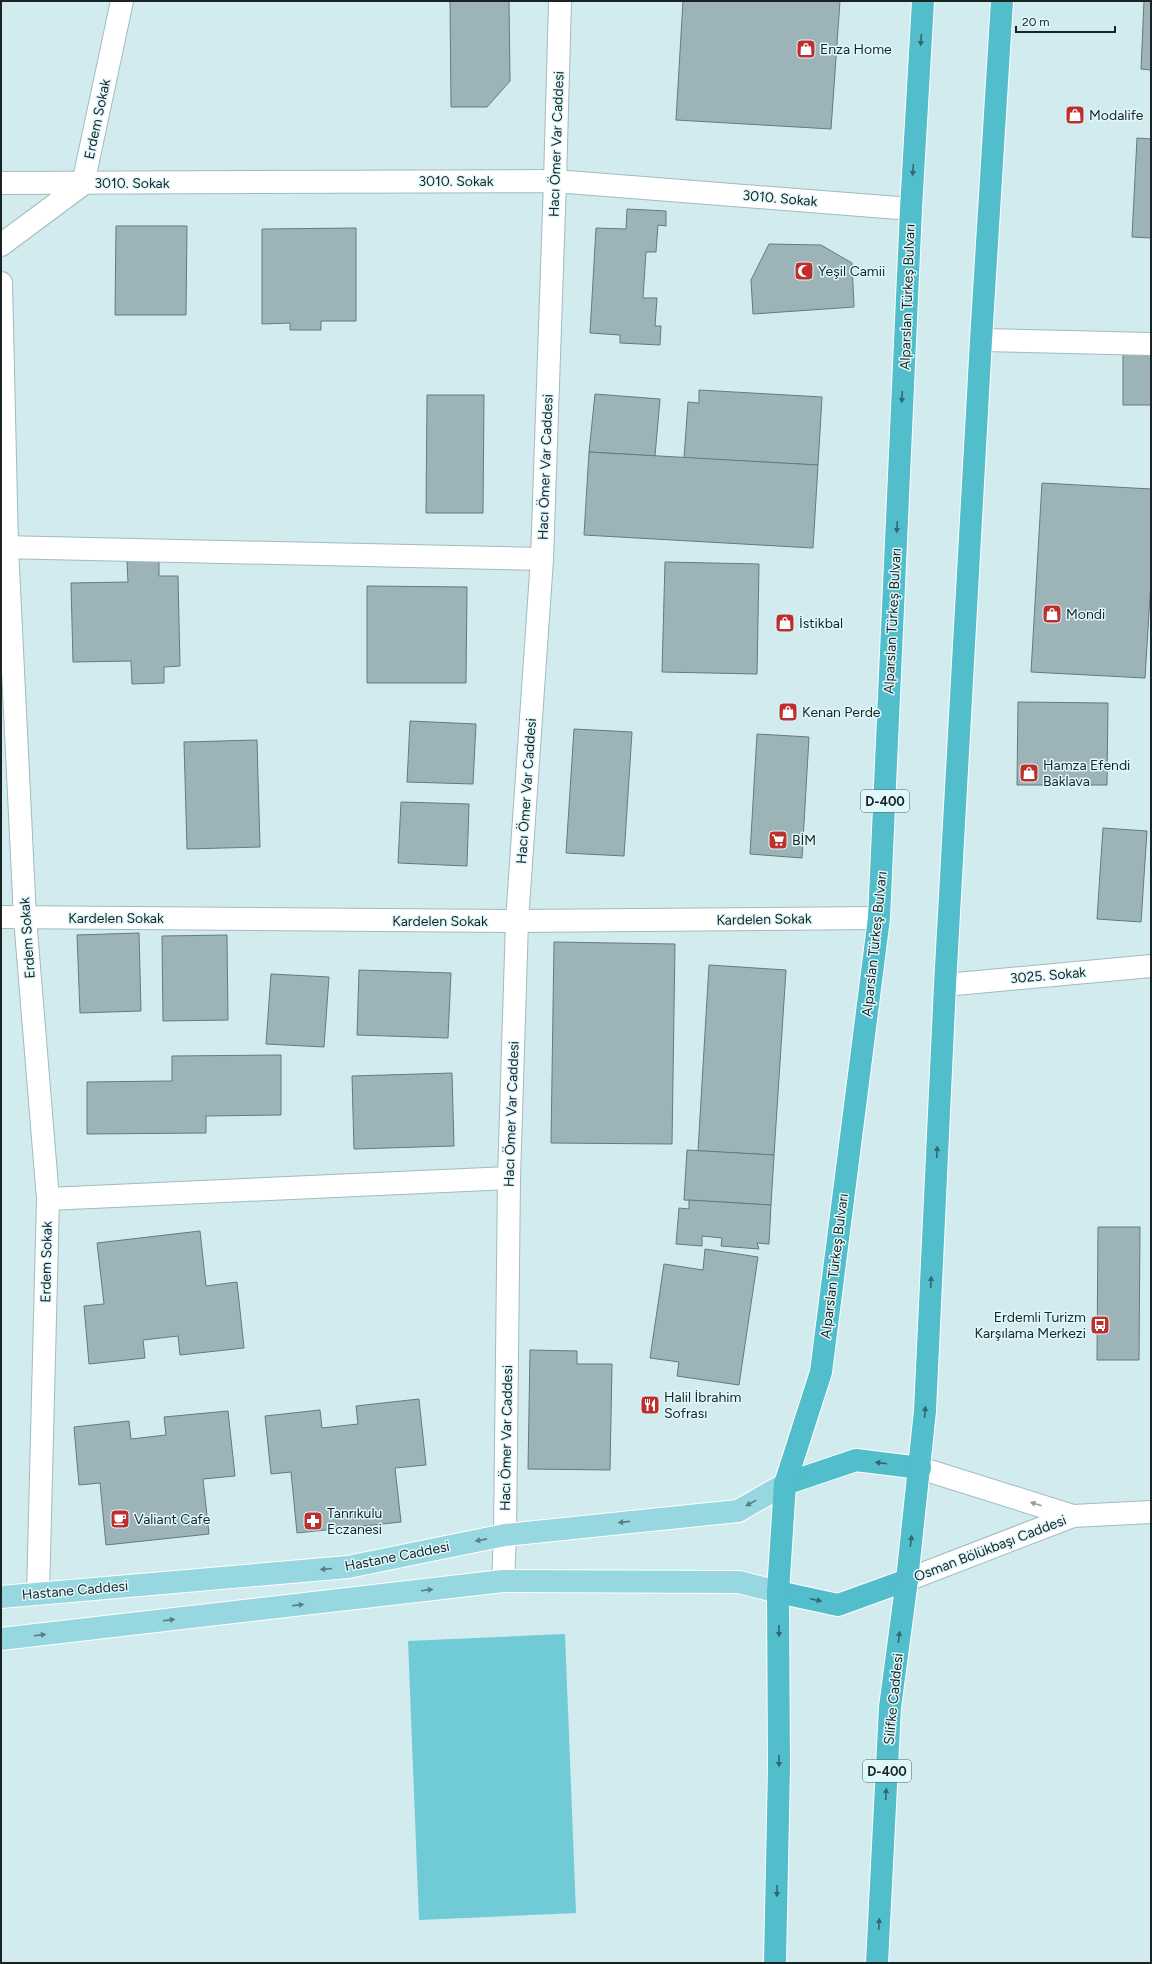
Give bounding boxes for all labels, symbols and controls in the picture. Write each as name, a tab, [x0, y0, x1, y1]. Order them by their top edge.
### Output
scale bar	[1016, 8, 1115, 34]
text: 20 m	[1022, 15, 1050, 29]
one-way arrow	[918, 34, 924, 47]
shop icon: Enza Home	[795, 38, 817, 60]
place label: Enza Home	[820, 41, 892, 58]
street label: Hacı Ömer Var Caddesi	[545, 71, 568, 217]
street label: Erdem Sokak	[81, 77, 114, 161]
shop icon: Modalife	[1064, 104, 1086, 126]
place label: Modalife	[1089, 107, 1144, 124]
one-way arrow	[910, 164, 916, 177]
street label: 3010. Sokak	[418, 173, 494, 190]
street label: 3010. Sokak	[94, 175, 170, 192]
street label: 3010. Sokak	[742, 187, 818, 210]
street label: Alparslan Türkeş Bulvarı	[896, 224, 919, 370]
mosque icon: Yeşil Camii	[793, 260, 815, 282]
place label: Yeşil Camii	[818, 263, 885, 280]
one-way arrow	[899, 391, 906, 403]
street label: Hacı Ömer Var Caddesi	[534, 394, 557, 540]
one-way arrow	[893, 521, 900, 533]
street label: Alparslan Türkeş Bulvarı	[880, 548, 905, 695]
shop icon: Mondi	[1041, 603, 1063, 625]
place label: Mondi	[1066, 606, 1105, 623]
shop icon: İstikbal	[774, 612, 796, 634]
place label: İstikbal	[799, 615, 843, 632]
shop icon: Kenan Perde	[777, 701, 799, 723]
place label: Kenan Perde	[802, 704, 881, 721]
street label: Hacı Ömer Var Caddesi	[513, 718, 540, 864]
place label: Hamza Efendi Baklava	[1043, 757, 1130, 790]
shop icon: Hamza Efendi Baklava	[1018, 762, 1040, 784]
road number: D-400	[861, 790, 909, 812]
supermarket icon: BİM	[767, 829, 789, 851]
place label: BİM	[792, 832, 816, 849]
street label: Alparslan Türkeş Bulvarı	[858, 870, 891, 1018]
street label: Erdem Sokak	[16, 897, 39, 979]
street label: Kardelen Sokak	[68, 910, 164, 927]
street label: Kardelen Sokak	[716, 910, 812, 929]
street label: Kardelen Sokak	[392, 913, 488, 930]
street label: 3025. Sokak	[1009, 964, 1087, 987]
street label: Hacı Ömer Var Caddesi	[500, 1041, 523, 1187]
one-way arrow	[934, 1145, 940, 1158]
street label: Alparslan Türkeş Bulvarı	[817, 1192, 852, 1340]
street label: Erdem Sokak	[37, 1221, 56, 1303]
one-way arrow	[928, 1275, 934, 1288]
place label: Erdemli Turizm Karşılama Merkezi	[975, 1309, 1086, 1342]
bus stop icon: Erdemli Turizm Karşılama Merkezi	[1089, 1314, 1111, 1336]
street label: Hacı Ömer Var Caddesi	[497, 1365, 516, 1511]
place label: Halil İbrahim Sofrası	[664, 1389, 741, 1422]
restaurant icon: Halil İbrahim Sofrası	[639, 1394, 661, 1416]
one-way arrow	[921, 1406, 928, 1418]
one-way arrow	[875, 1460, 887, 1466]
one-way arrow	[746, 1500, 757, 1507]
one-way arrow	[1029, 1501, 1041, 1507]
place label: Tanrıkulu Eczanesi	[327, 1505, 382, 1538]
cafe icon: Valiant Cafe	[109, 1508, 131, 1530]
pharmacy icon: Tanrıkulu Eczanesi	[302, 1510, 324, 1532]
place label: Valiant Cafe	[134, 1511, 211, 1528]
street label: Osman Bölükbaşı Caddesi	[912, 1512, 1069, 1585]
one-way arrow	[618, 1519, 630, 1526]
one-way arrow	[908, 1535, 914, 1547]
one-way arrow	[475, 1537, 487, 1543]
street label: Hastane Caddesi	[343, 1538, 451, 1575]
one-way arrow	[320, 1565, 332, 1572]
street label: Hastane Caddesi	[21, 1577, 129, 1604]
one-way arrow	[421, 1586, 433, 1593]
one-way arrow	[810, 1598, 823, 1604]
one-way arrow	[292, 1601, 304, 1608]
one-way arrow	[163, 1617, 175, 1623]
one-way arrow	[776, 1625, 782, 1638]
one-way arrow	[896, 1631, 903, 1643]
one-way arrow	[34, 1632, 46, 1638]
street label: Silifke Caddesi	[880, 1652, 907, 1746]
one-way arrow	[776, 1755, 782, 1768]
road number: D-400	[863, 1760, 911, 1782]
one-way arrow	[882, 1788, 889, 1800]
one-way arrow	[774, 1885, 780, 1898]
one-way arrow	[876, 1918, 883, 1930]

